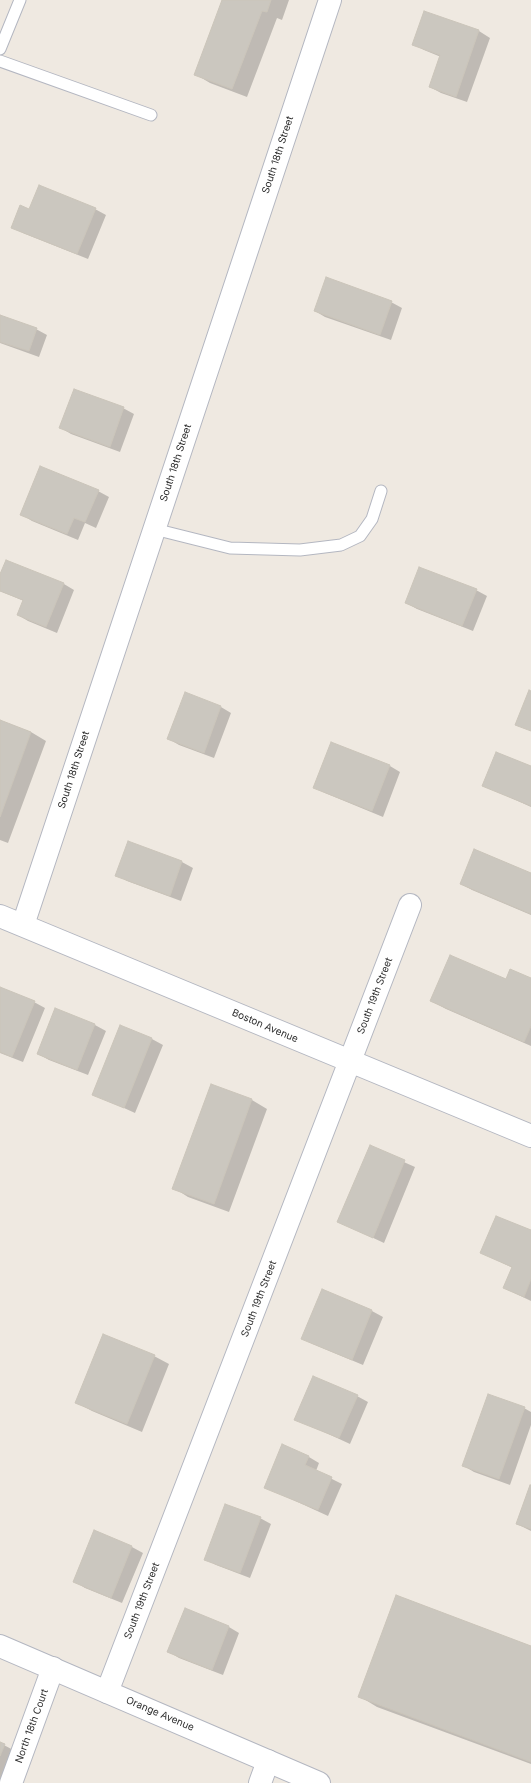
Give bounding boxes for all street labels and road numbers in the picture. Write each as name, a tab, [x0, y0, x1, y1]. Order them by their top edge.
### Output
street label: South 18th Street	[260, 115, 296, 195]
street label: South 18th Street	[158, 423, 194, 503]
street label: South 18th Street	[56, 730, 92, 810]
street label: South 19th Street	[355, 956, 395, 1036]
street label: Boston Avenue	[230, 1007, 300, 1045]
street label: South 19th Street	[239, 1259, 279, 1339]
street label: South 19th Street	[122, 1561, 162, 1641]
street label: North 18th Court	[13, 1687, 51, 1765]
street label: Orange Avenue	[124, 1694, 196, 1734]

